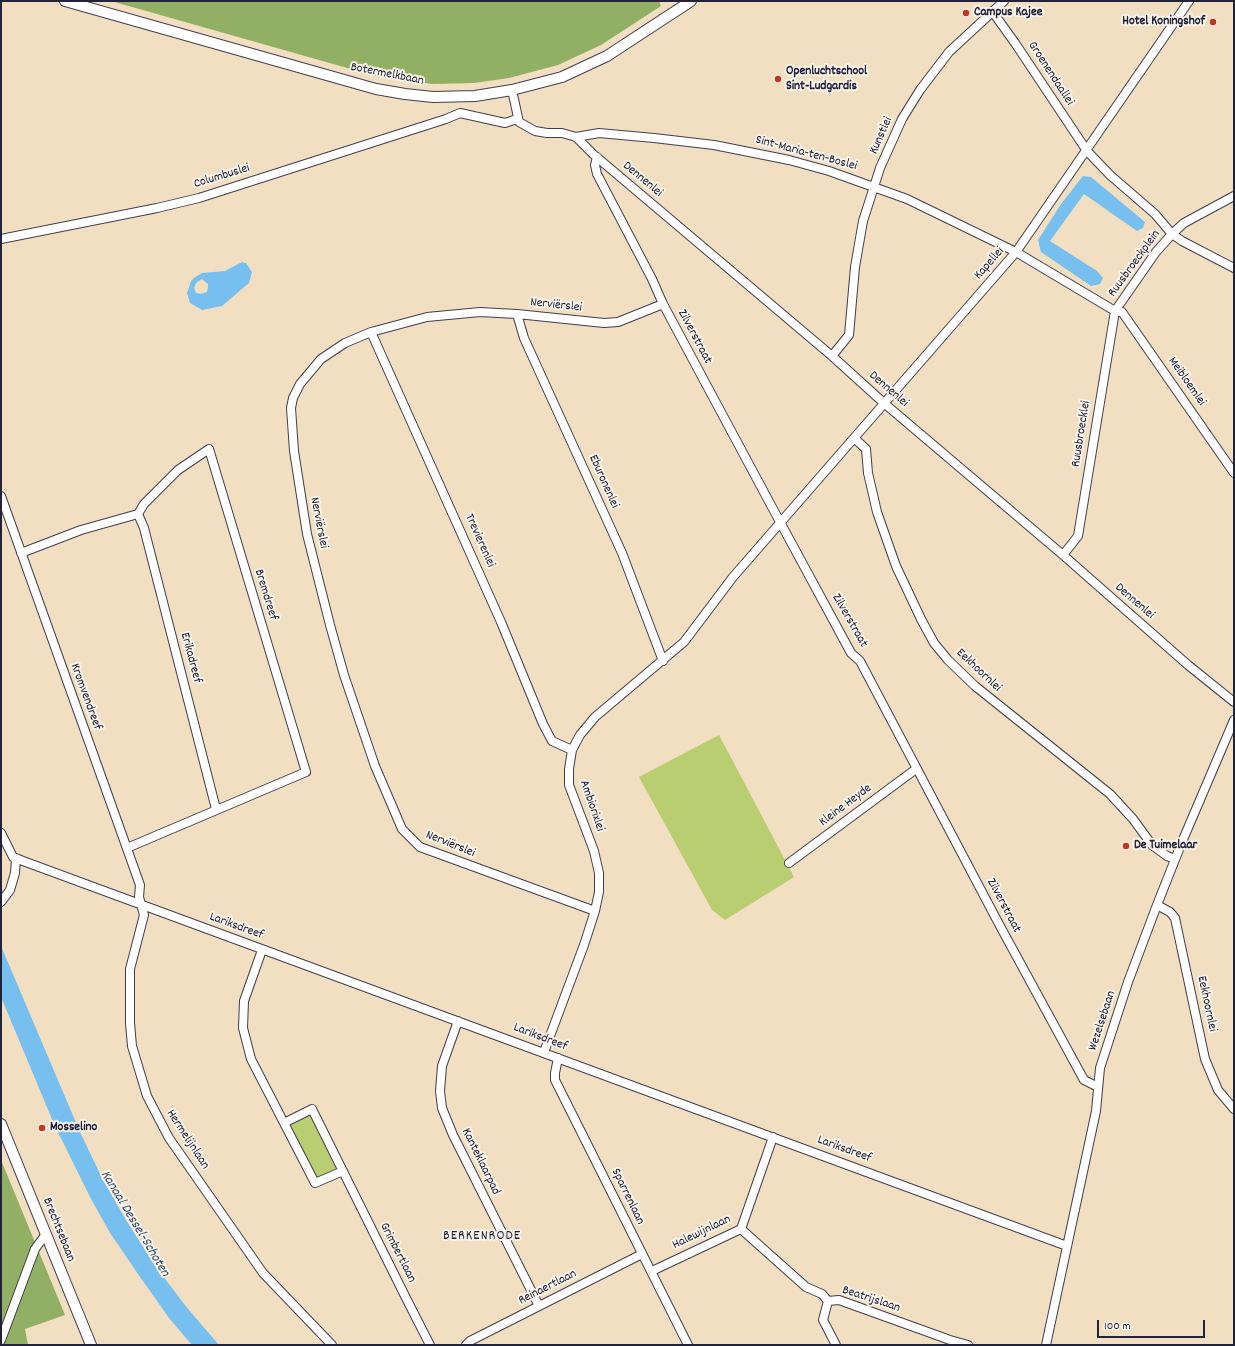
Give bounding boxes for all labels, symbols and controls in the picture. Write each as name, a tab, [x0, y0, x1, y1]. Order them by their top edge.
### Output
place label: Campus Kajee	[974, 5, 1042, 21]
marker: Campus Kajee	[961, 8, 971, 18]
place label: Hotel Koningshof	[1122, 14, 1205, 30]
marker: Hotel Koningshof	[1208, 17, 1218, 27]
street label: Groenendaallei	[1024, 39, 1076, 109]
street label: Botermelkbaan	[349, 60, 425, 90]
place label: Openluchtschool Sint-Ludgardis	[786, 64, 867, 95]
marker: Openluchtschool Sint-Ludgardis	[773, 74, 783, 84]
street label: Kunstlei	[867, 115, 897, 157]
street label: Sint-Maria-ten-Boslei	[754, 133, 858, 175]
street label: Dennenlei	[619, 159, 665, 201]
street label: Columbuslei	[192, 161, 252, 193]
street label: Ruusbroeckplein	[1106, 228, 1164, 300]
street label: Kapellei	[972, 245, 1008, 283]
street label: Nerviërslei	[529, 296, 583, 316]
street label: Zilverstraat	[673, 307, 715, 367]
street label: Meibloemlei	[1164, 355, 1208, 409]
street label: Dennenlei	[865, 369, 911, 411]
street label: Ruusbroecklei	[1069, 400, 1095, 468]
street label: Eburonenlei	[584, 453, 622, 511]
street label: Nerviërslei	[305, 496, 331, 550]
street label: Trevierenlei	[460, 512, 498, 570]
street label: Bremdreef	[250, 568, 280, 622]
street label: Dennenlei	[1111, 581, 1157, 623]
street label: Zilverstraat	[827, 591, 871, 651]
street label: Erikadreef	[176, 631, 204, 685]
street label: Eekhoornlei	[952, 646, 1004, 696]
street label: Kromvendreef	[66, 662, 104, 732]
street label: Ambiorixlei	[575, 778, 607, 834]
street label: Kleine Heyde	[817, 781, 875, 831]
street label: Nerviërslei	[423, 828, 477, 862]
place label: De Tuimelaar	[1134, 838, 1197, 854]
marker: De Tuimelaar	[1121, 841, 1131, 851]
street label: Zilverstraat	[982, 876, 1024, 936]
street label: Lariksdreef	[207, 910, 265, 944]
street label: Eekhoornlei	[1192, 975, 1220, 1033]
street label: Wezelsebaan	[1086, 989, 1120, 1053]
street label: Lariksdreef	[511, 1021, 569, 1055]
street label: Hermelijnlaan	[162, 1107, 212, 1173]
place label: Mosselino	[50, 1120, 97, 1136]
marker: Mosselino	[37, 1123, 47, 1133]
street label: Kanteklaarpad	[457, 1126, 503, 1198]
street label: Lariksdreef	[815, 1133, 873, 1167]
street label: Sparrenlaan	[607, 1166, 647, 1228]
water label: Kanaal Dessel-Schoten	[96, 1168, 172, 1280]
street label: Brechtsebaan	[38, 1196, 78, 1264]
street label: Halewijnlaan	[670, 1212, 734, 1254]
street label: Grimbertlaan	[375, 1221, 419, 1285]
district label: BERKENRODE	[443, 1229, 521, 1245]
street label: Reinaertlaan	[516, 1267, 580, 1309]
street label: Beatrijslaan	[840, 1283, 902, 1317]
scale bar	[1099, 1312, 1207, 1338]
text: 100 m	[1104, 1318, 1131, 1335]

